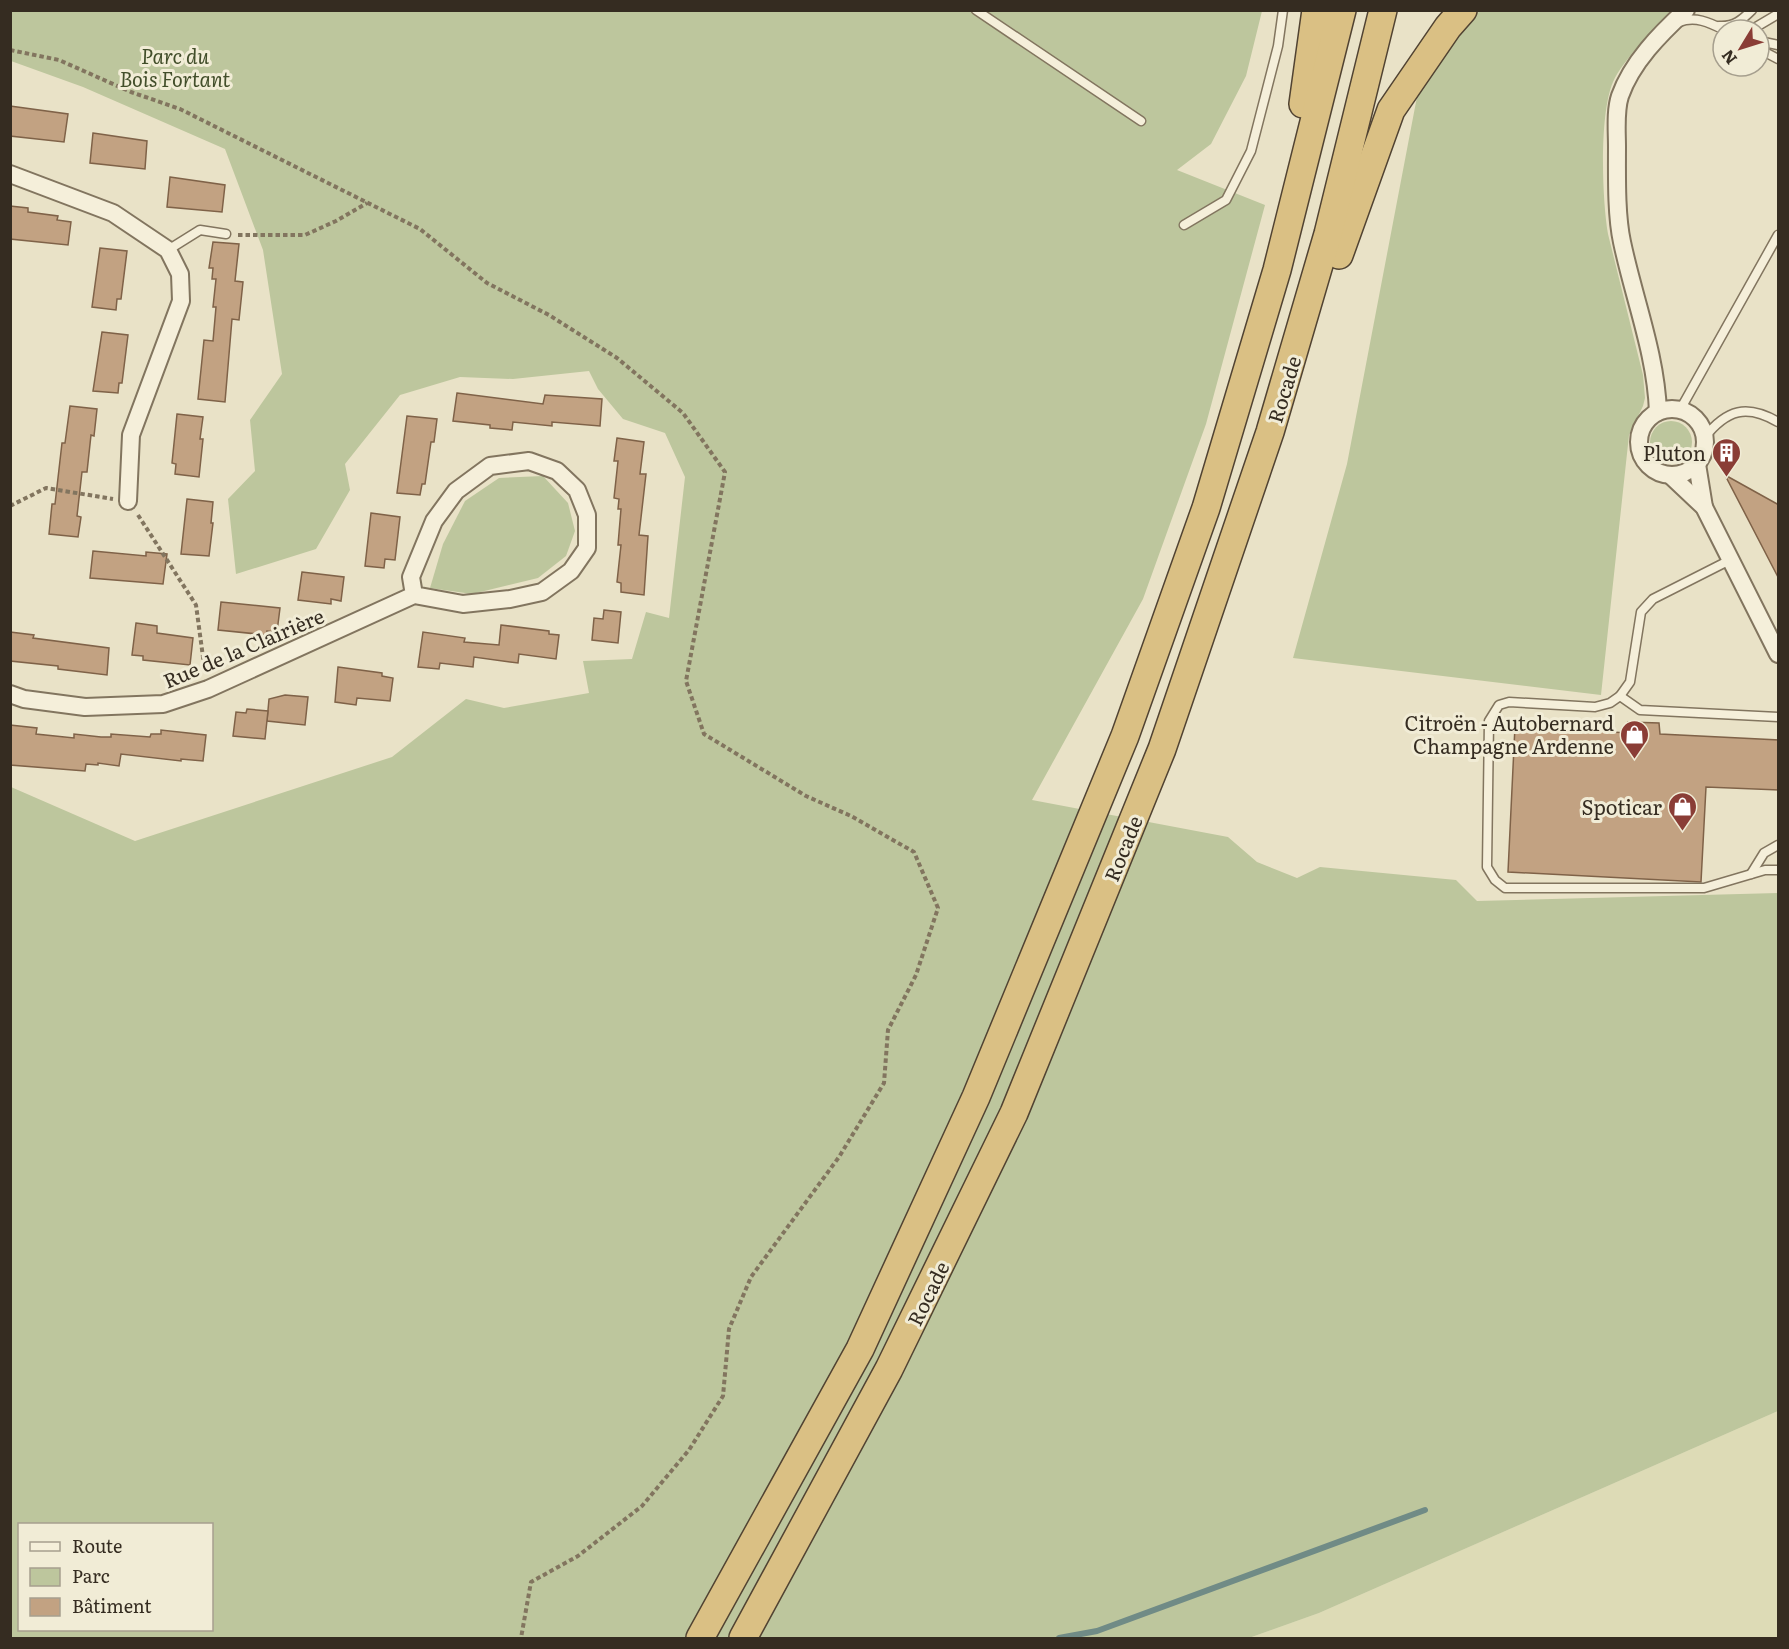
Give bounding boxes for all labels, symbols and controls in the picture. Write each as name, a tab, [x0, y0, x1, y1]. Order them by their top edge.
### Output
north arrow	[1711, 18, 1771, 78]
park label: Parc du Bois Fortant	[120, 40, 230, 93]
text: N	[1715, 45, 1742, 71]
street label: Rocade	[1259, 352, 1307, 426]
building icon: Pluton	[1711, 436, 1743, 478]
place label: Pluton	[1643, 437, 1706, 467]
street label: Rue de la Clairière	[158, 600, 328, 694]
place label: Citroën - Autobernard Champagne Ardenne	[1405, 707, 1614, 760]
shop icon: Citroën - Autobernard Champagne Ardenne	[1619, 718, 1651, 760]
shop icon: Spoticar	[1667, 790, 1699, 832]
place label: Spoticar	[1582, 791, 1663, 821]
street label: Rocade	[1095, 811, 1149, 885]
street label: Rocade	[898, 1256, 956, 1330]
legend	[18, 1523, 213, 1631]
text: Route	[72, 1532, 122, 1559]
text: Parc	[72, 1562, 110, 1589]
text: Bâtiment	[72, 1592, 152, 1619]

